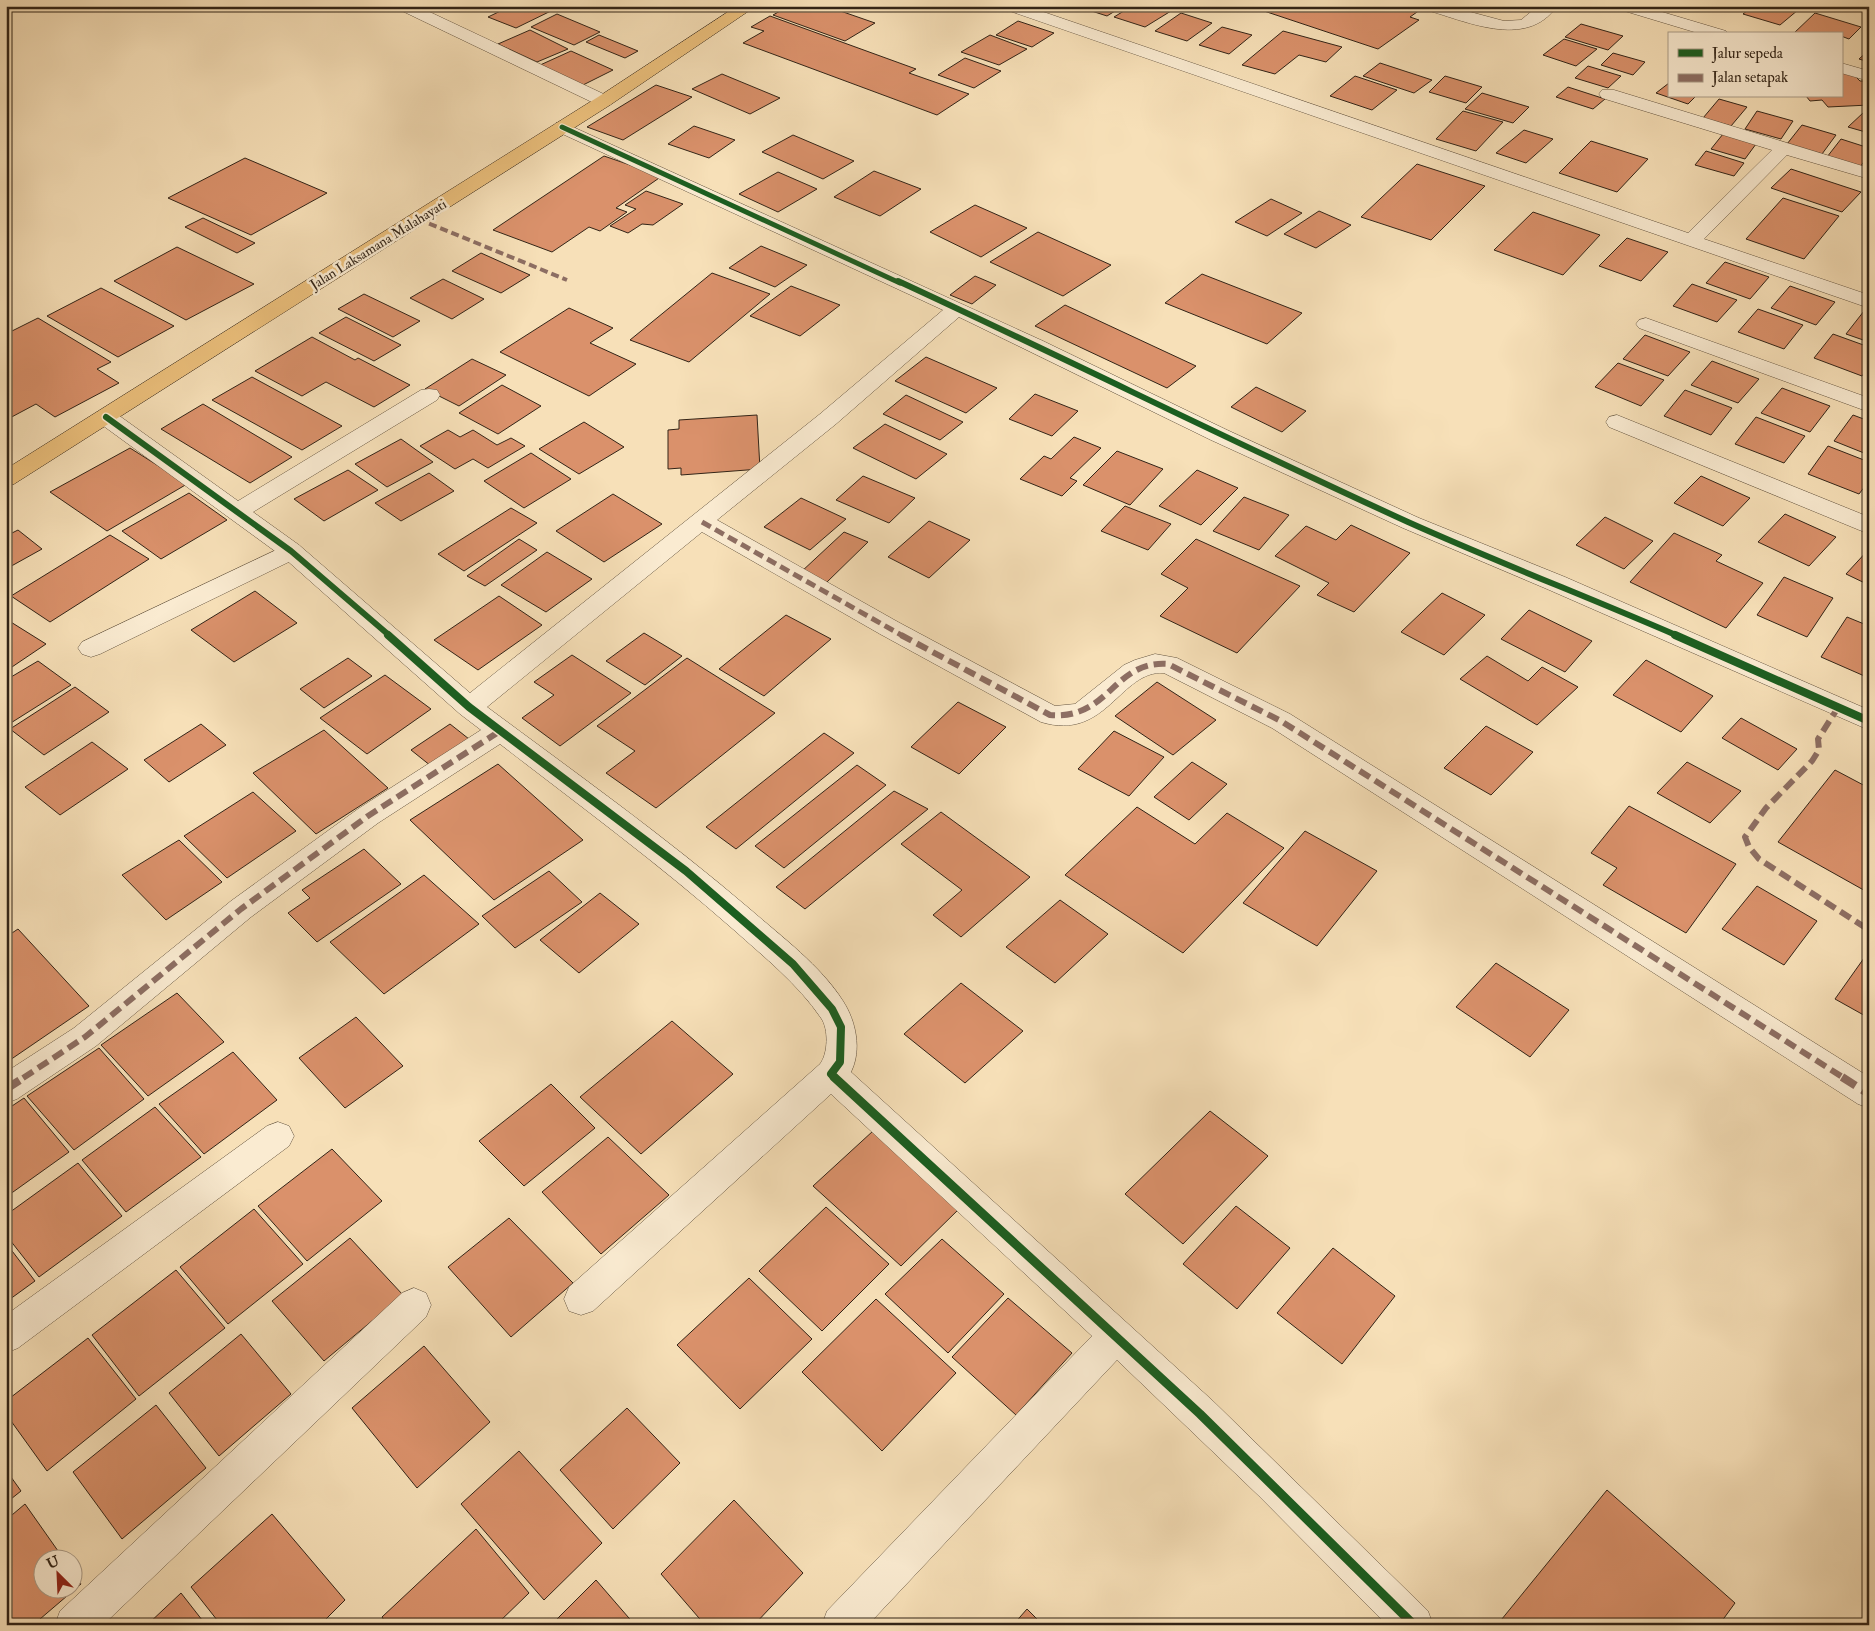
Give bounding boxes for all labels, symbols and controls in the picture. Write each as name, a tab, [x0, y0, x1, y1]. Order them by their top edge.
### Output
legend	[1668, 32, 1842, 98]
text: Jalur sepeda	[1711, 44, 1784, 64]
text: Jalan setapak	[1711, 68, 1788, 88]
street label: Jalan Laksamana Malahayati	[306, 195, 450, 295]
north arrow	[32, 1548, 82, 1598]
text: U	[44, 1552, 62, 1573]

